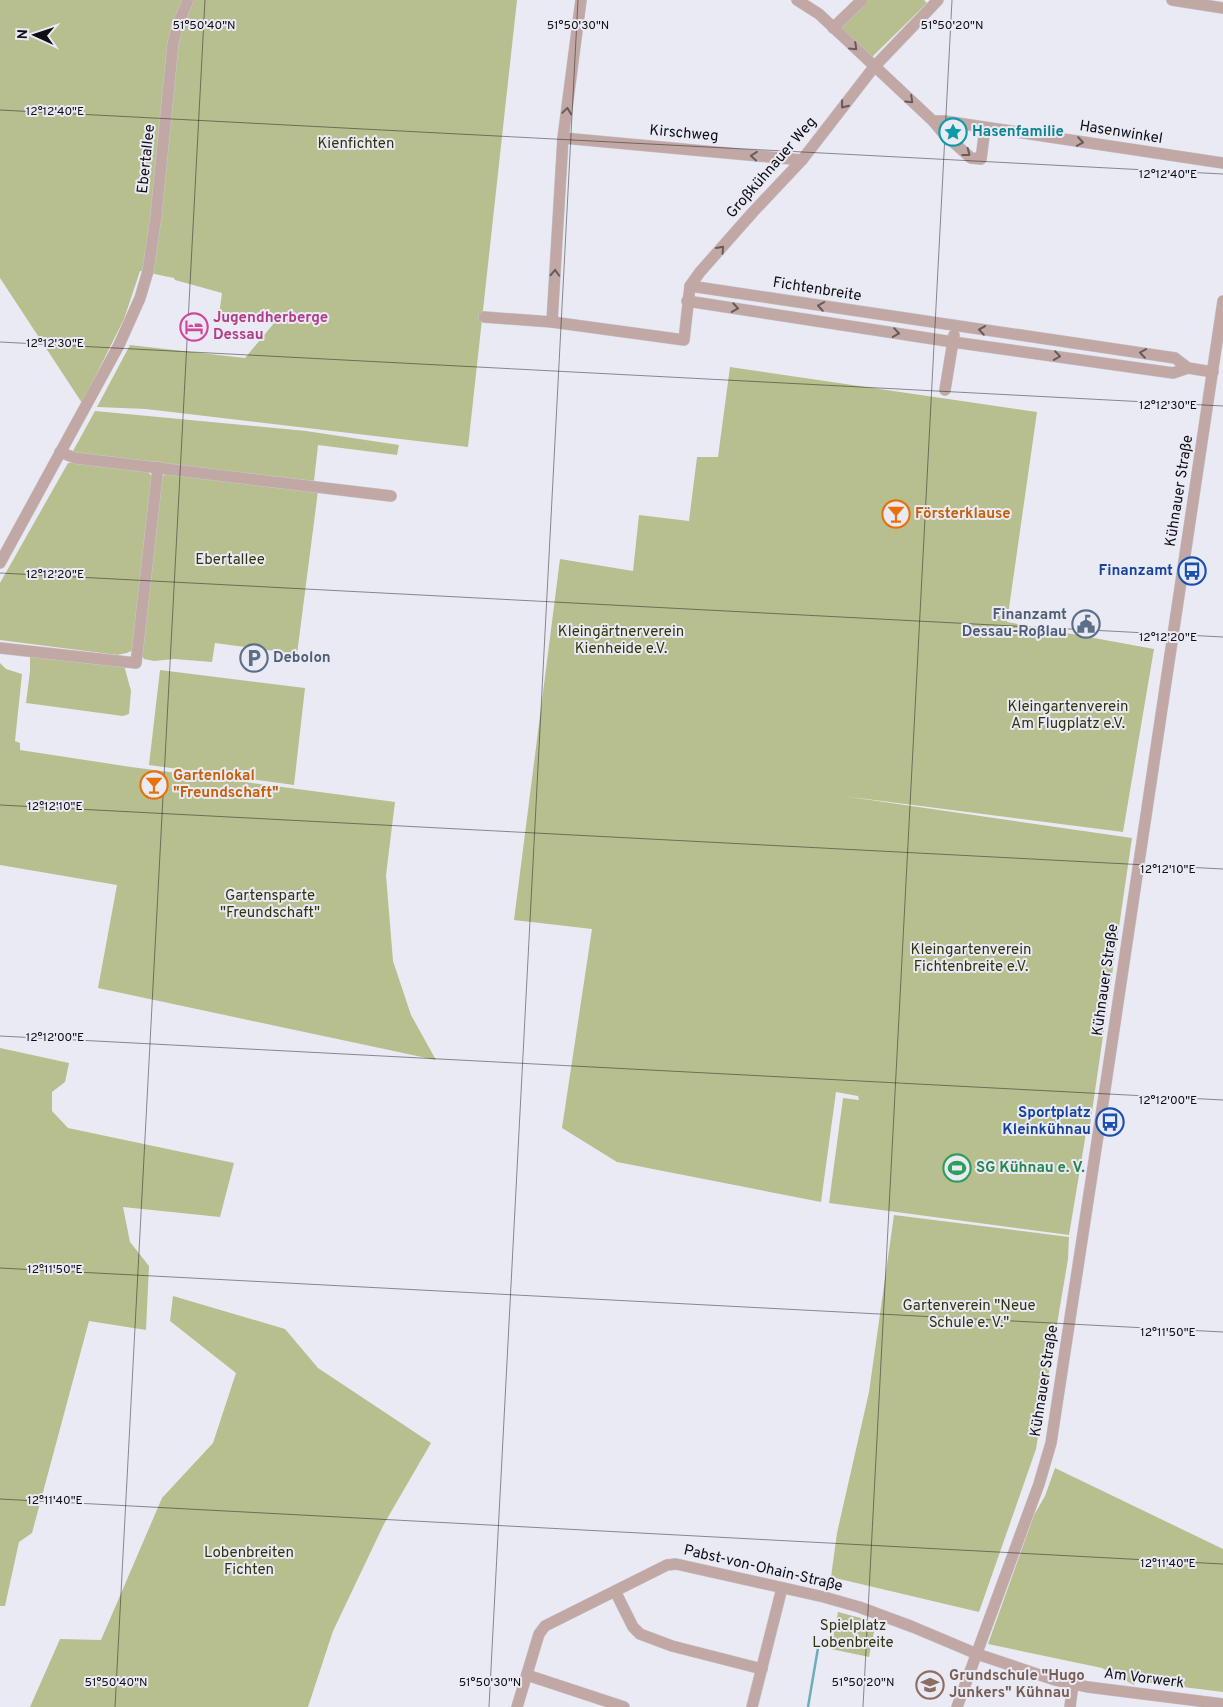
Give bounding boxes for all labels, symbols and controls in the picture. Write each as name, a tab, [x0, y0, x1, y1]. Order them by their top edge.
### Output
north arrow	[10, 10, 60, 60]
text: 51°50'40"N	[172, 18, 236, 34]
text: 51°50'30"N	[547, 18, 609, 34]
text: 51°50'20"N	[921, 18, 983, 34]
text: N	[15, 29, 32, 40]
one-way arrow	[848, 41, 857, 50]
one-way arrow	[904, 94, 913, 103]
one-way arrow	[842, 99, 850, 108]
text: 12°12'40"E	[26, 104, 84, 120]
one-way arrow	[561, 107, 572, 115]
street label: Großkühnauer Weg	[723, 113, 821, 223]
place icon: Hasenfamilie	[938, 117, 968, 147]
street label: Hasenwinkel	[1078, 117, 1164, 149]
street label: Kirschweg	[649, 122, 719, 146]
street label: Ebertallee	[134, 123, 160, 195]
place label: Hasenfamilie	[972, 123, 1064, 142]
park label: Kienfichten	[317, 135, 395, 154]
one-way arrow	[1076, 136, 1084, 147]
one-way arrow	[961, 147, 971, 156]
one-way arrow	[749, 151, 757, 162]
text: 12°12'40"E	[1139, 167, 1197, 183]
one-way arrow	[715, 245, 724, 254]
one-way arrow	[549, 269, 560, 277]
street label: Fichtenbreite	[771, 274, 863, 306]
one-way arrow	[817, 301, 825, 312]
one-way arrow	[731, 303, 740, 313]
place label: Jugendherberge Dessau	[213, 309, 328, 345]
hotel icon: Jugendherberge Dessau	[179, 312, 209, 342]
one-way arrow	[978, 325, 986, 336]
one-way arrow	[892, 327, 900, 338]
text: 12°12'30"E	[26, 336, 84, 352]
one-way arrow	[1138, 349, 1147, 359]
one-way arrow	[1053, 351, 1061, 361]
text: 12°12'30"E	[1139, 398, 1197, 414]
street label: Kühnauer Straße	[1162, 434, 1198, 548]
bar icon: Försterklause	[881, 499, 911, 529]
place label: Försterklause	[915, 505, 1011, 524]
park label: Ebertallee	[195, 551, 265, 570]
bus stop icon: Finanzamt	[1177, 556, 1207, 586]
place label: Finanzamt	[1099, 562, 1173, 581]
text: 12°12'20"E	[26, 567, 84, 583]
place label: Finanzamt Dessau-Roßlau	[962, 606, 1067, 642]
public building icon: Finanzamt Dessau-Roßlau	[1071, 609, 1101, 639]
park label: Kleingärtnerverein Kienheide e.V.	[558, 623, 684, 659]
text: 12°12'20"E	[1139, 630, 1197, 646]
parking icon: Debolon	[239, 643, 269, 673]
place label: Debolon	[273, 649, 331, 668]
park label: Kleingartenverein Am Flugplatz e.V.	[1008, 698, 1128, 734]
place label: Gartenlokal "Freundschaft"	[173, 767, 279, 803]
bar icon: Gartenlokal "Freundschaft"	[139, 770, 169, 800]
text: 12°12'10"E	[27, 799, 83, 815]
text: 12°12'10"E	[1140, 862, 1196, 878]
park label: Gartensparte "Freundschaft"	[220, 887, 320, 923]
street label: Kühnauer Straße	[1089, 923, 1123, 1037]
park label: Kleingartenverein Fichtenbreite e.V.	[911, 941, 1031, 977]
text: 12°12'00"E	[26, 1030, 84, 1046]
text: 12°12'00"E	[1139, 1093, 1197, 1109]
place label: Sportplatz Kleinkühnau	[1002, 1104, 1091, 1140]
bus stop icon: Sportplatz Kleinkühnau	[1095, 1107, 1125, 1137]
sports icon: SG Kühnau e. V.	[942, 1153, 972, 1183]
place label: SG Kühnau e. V.	[976, 1159, 1085, 1178]
text: 12°11'50"E	[27, 1262, 83, 1278]
park label: Gartenverein "Neue Schule e. V."	[903, 1297, 1035, 1333]
street label: Kühnauer Straße	[1027, 1324, 1063, 1438]
text: 12°11'50"E	[1140, 1325, 1196, 1341]
text: 12°11'40"E	[27, 1493, 83, 1509]
street label: Pabst-von-Ohain-Straße	[682, 1541, 844, 1597]
park label: Lobenbreiten Fichten	[204, 1544, 294, 1580]
text: 12°11'40"E	[1140, 1556, 1196, 1572]
park label: Spielplatz Lobenbreite	[812, 1617, 894, 1653]
street label: Am Vorwerk	[1103, 1665, 1185, 1693]
place label: Grundschule "Hugo Junkers" Kühnau	[949, 1667, 1085, 1703]
school or university icon: Grundschule "Hugo Junkers" Kühnau	[915, 1670, 945, 1700]
text: 51°50'40"N	[84, 1675, 148, 1691]
text: 51°50'30"N	[459, 1675, 521, 1691]
text: 51°50'20"N	[832, 1675, 894, 1691]

